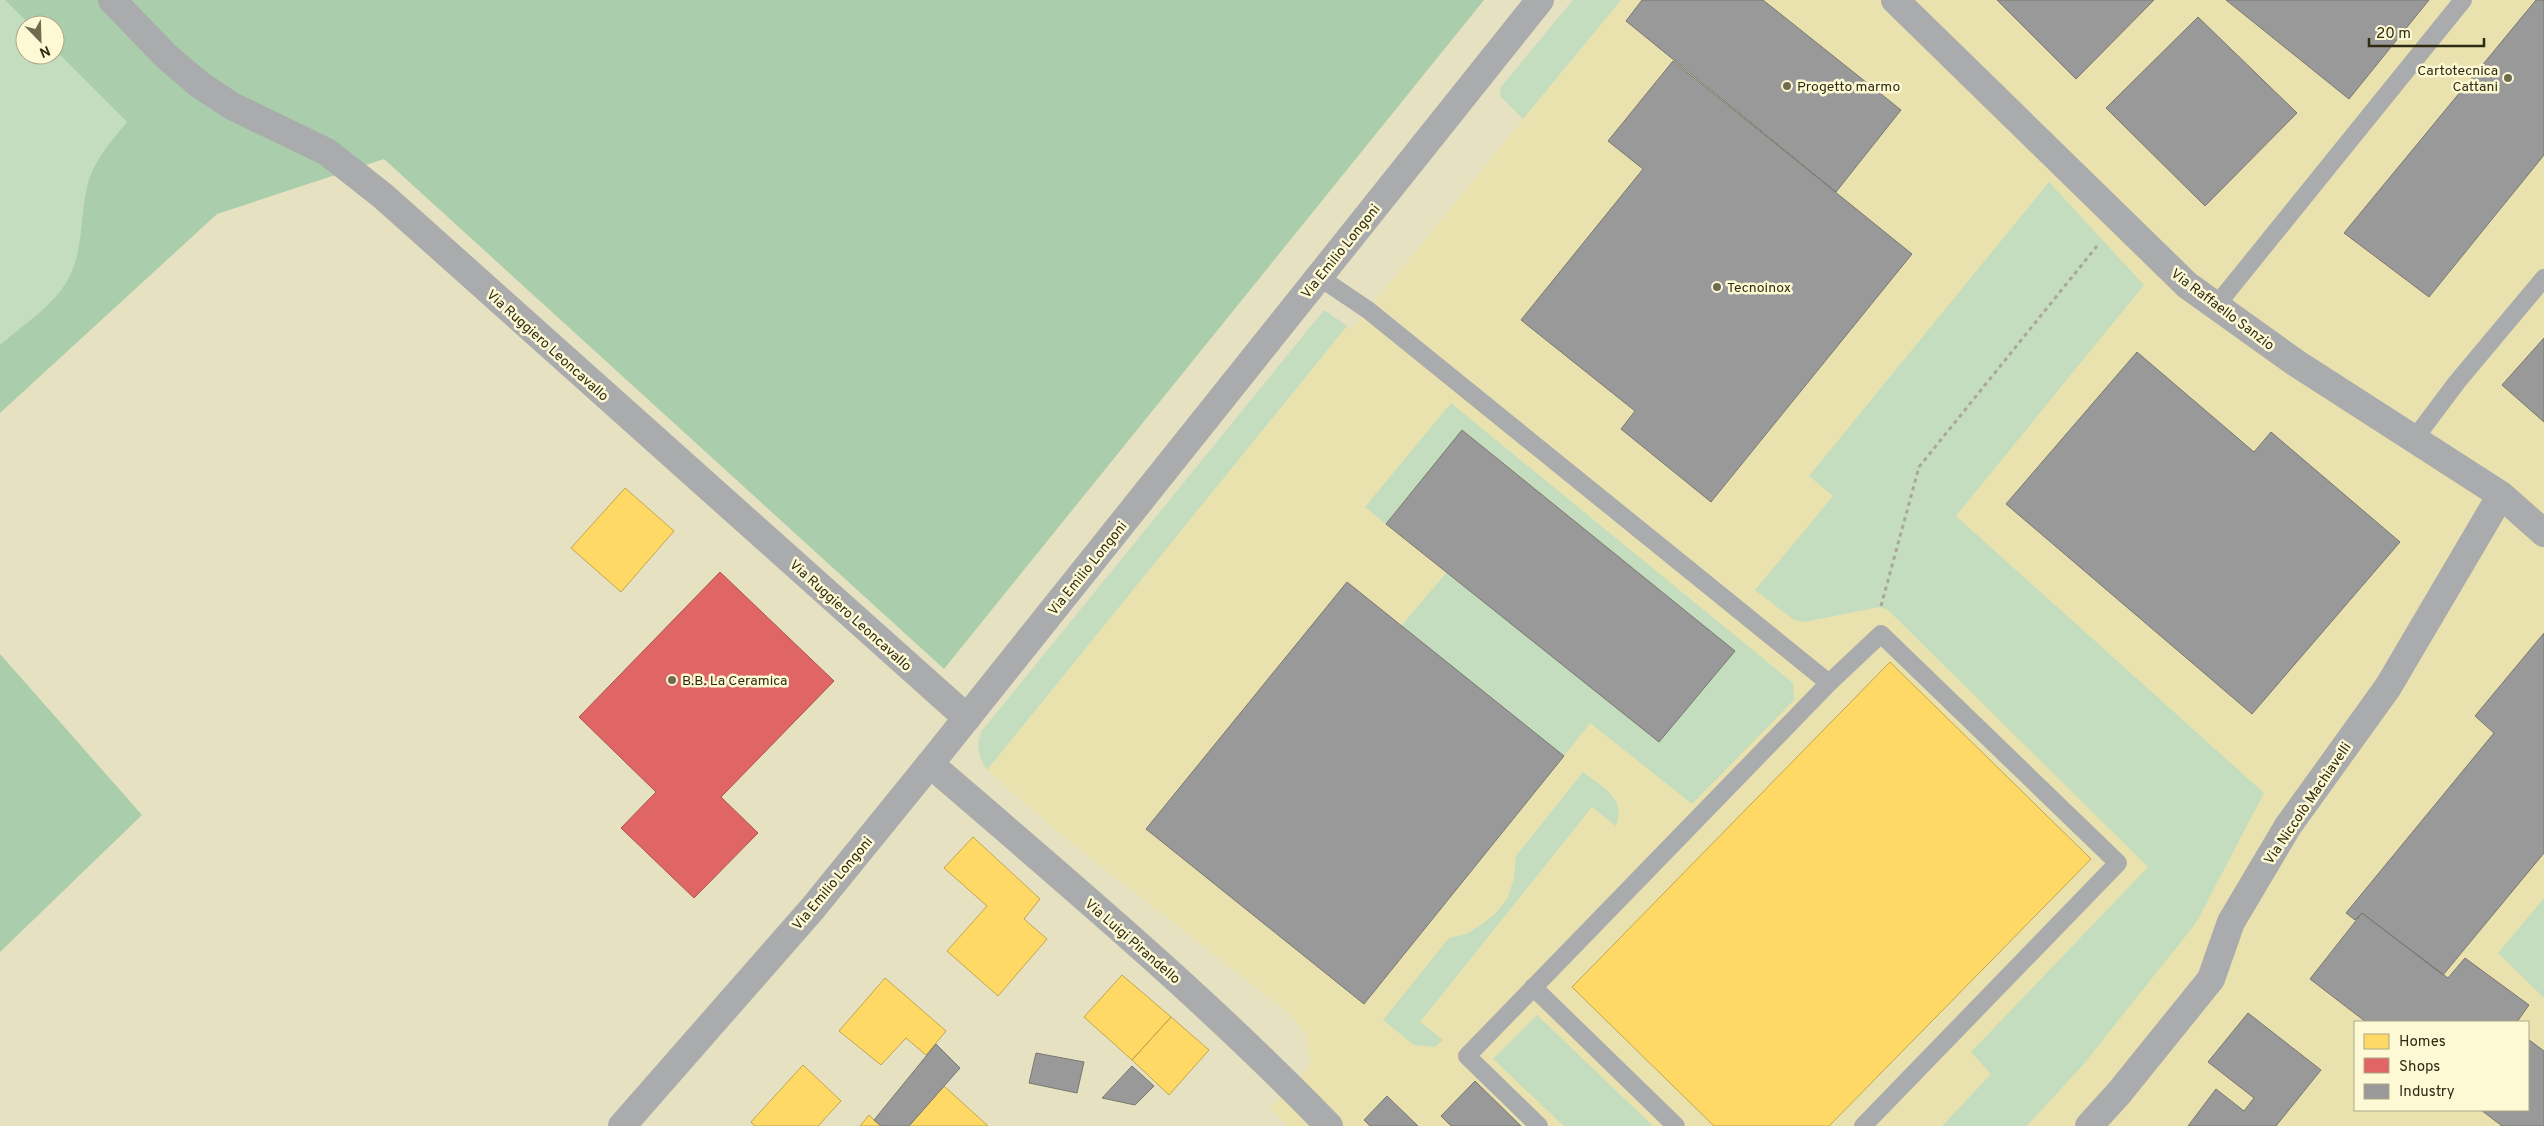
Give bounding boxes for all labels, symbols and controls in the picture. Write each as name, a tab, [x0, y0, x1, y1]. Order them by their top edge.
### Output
north arrow	[15, 15, 65, 65]
scale bar	[2369, 15, 2484, 47]
text: 20 m	[2376, 25, 2411, 44]
text: N	[37, 41, 52, 60]
place label: Cartotecnica Cattani	[2417, 63, 2498, 96]
marker: Cartotecnica Cattani	[2502, 72, 2514, 84]
place label: Progetto marmo	[1797, 79, 1900, 96]
marker: Progetto marmo	[1781, 80, 1793, 92]
street label: Via Emilio Longoni	[1298, 202, 1384, 302]
street label: Via Raffaello Sanzio	[2167, 266, 2277, 355]
place label: Tecnoinox	[1727, 280, 1791, 297]
marker: Tecnoinox	[1711, 281, 1723, 293]
street label: Via Ruggiero Leoncavallo	[482, 287, 612, 406]
street label: Via Emilio Longoni	[1045, 519, 1131, 619]
street label: Via Ruggiero Leoncavallo	[785, 557, 915, 676]
place label: B.B. La Ceramica	[682, 673, 787, 690]
marker: B.B. La Ceramica	[666, 674, 678, 686]
street label: Via Niccolò Machiavelli	[2261, 740, 2355, 868]
street label: Via Emilio Longoni	[789, 834, 877, 934]
street label: Via Luigi Pirandello	[1081, 896, 1183, 988]
legend	[2354, 1021, 2529, 1111]
text: Homes	[2399, 1033, 2446, 1052]
text: Shops	[2399, 1058, 2440, 1077]
text: Industry	[2399, 1083, 2455, 1102]

